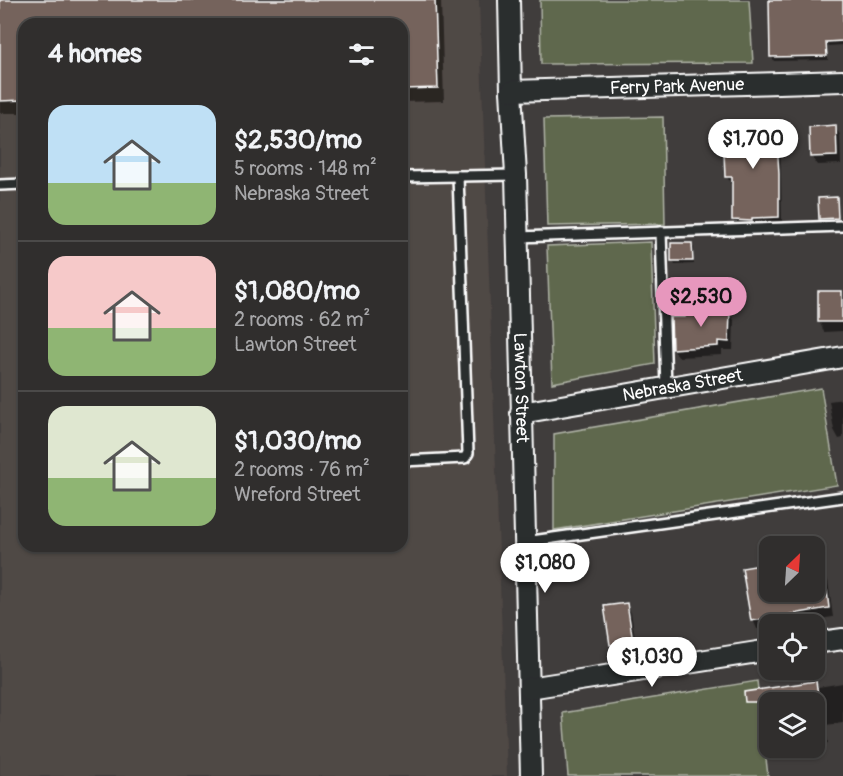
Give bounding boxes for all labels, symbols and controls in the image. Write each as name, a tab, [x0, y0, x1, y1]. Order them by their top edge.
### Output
text: 4 homes	[48, 38, 142, 70]
icon: filters	[345, 38, 378, 71]
street label: Ferry Park Avenue	[609, 72, 745, 100]
pin: $1,700	[704, 119, 802, 170]
text: $2,530/mo	[234, 124, 362, 156]
text: $1,700	[722, 126, 784, 151]
icon: home	[96, 129, 168, 201]
text: 5 rooms · 148 m²	[234, 156, 377, 181]
text: Nebraska Street	[234, 181, 369, 206]
text: $1,080/mo	[234, 275, 360, 307]
pin: $2,530	[652, 277, 750, 328]
icon: home	[96, 280, 168, 352]
text: $2,530	[670, 284, 732, 309]
text: 2 rooms · 62 m²	[234, 307, 370, 332]
text: Lawton Street	[234, 332, 357, 357]
street label: Lawton Street	[508, 332, 534, 444]
street label: Nebraska Street	[621, 363, 745, 407]
text: $1,030/mo	[234, 425, 361, 457]
icon: home	[96, 430, 168, 502]
text: 2 rooms · 76 m²	[234, 457, 370, 482]
text: Wreford Street	[234, 482, 360, 507]
north arrow	[759, 536, 825, 602]
map controls	[759, 536, 825, 758]
pin: $1,080	[496, 543, 594, 594]
text: $1,080	[514, 550, 576, 575]
button: locate	[759, 614, 825, 680]
pin: $1,030	[603, 637, 701, 688]
text: $1,030	[621, 644, 683, 669]
button: layers	[759, 692, 825, 758]

